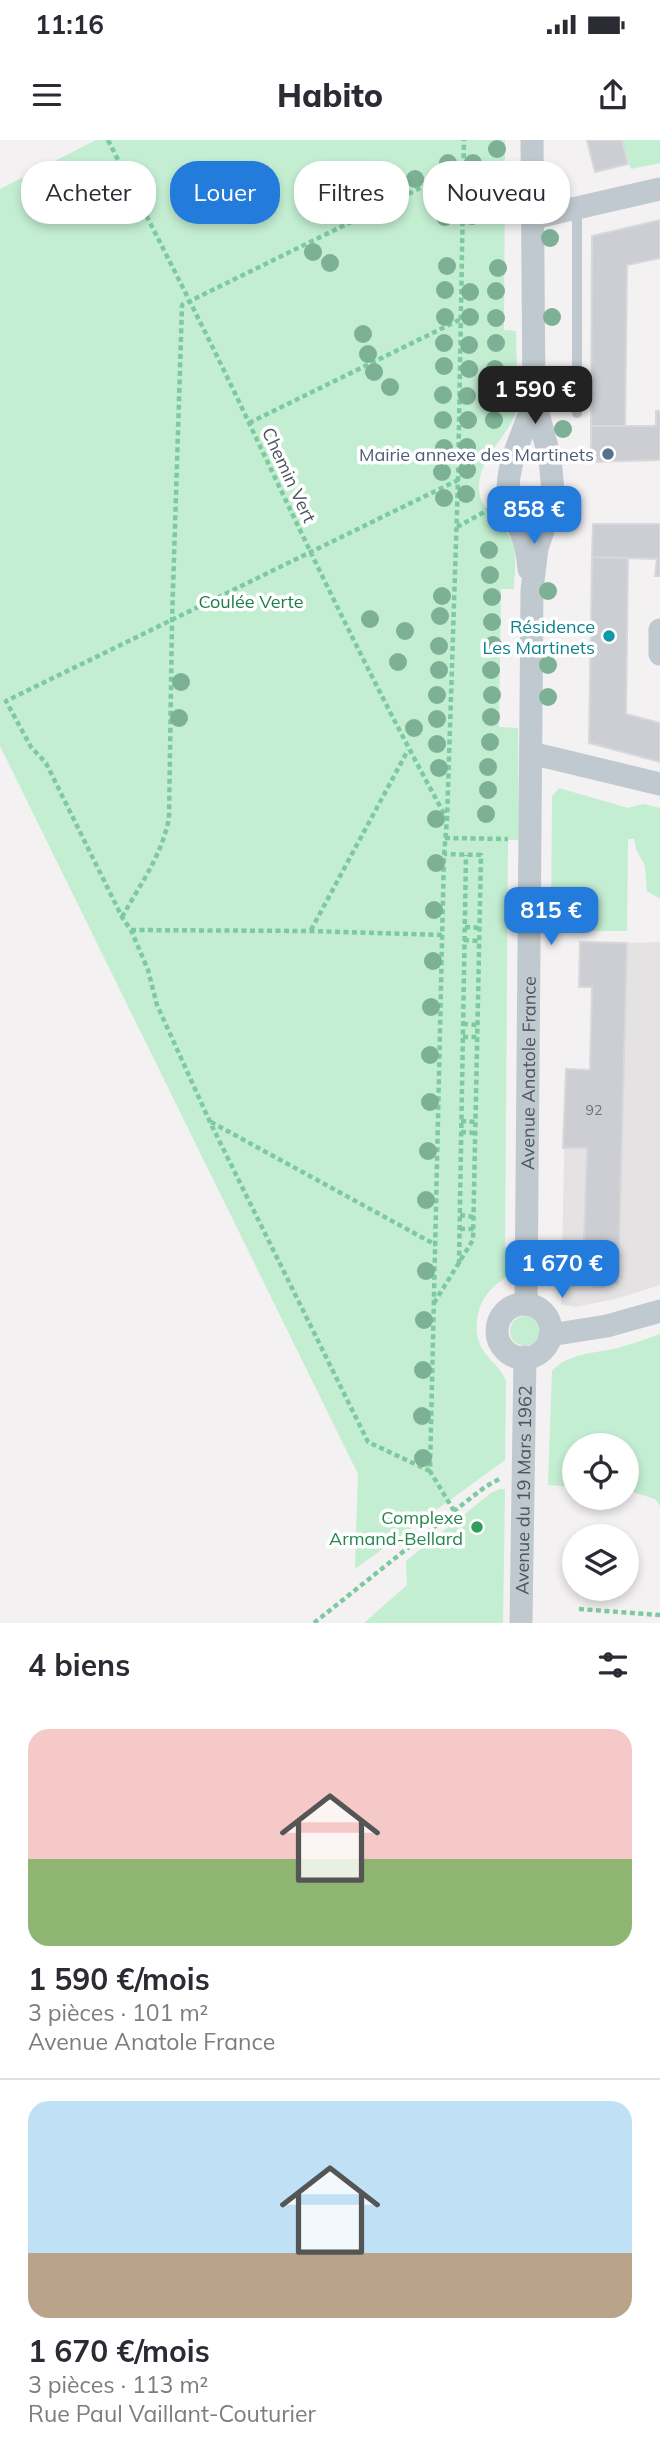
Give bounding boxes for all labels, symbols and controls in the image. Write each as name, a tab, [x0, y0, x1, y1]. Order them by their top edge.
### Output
text: 11:16	[35, 8, 104, 41]
text: Habito	[277, 75, 383, 115]
icon: menu	[28, 76, 66, 114]
icon: share	[594, 76, 632, 114]
chip: Acheter	[21, 161, 156, 224]
chip: Louer	[170, 161, 280, 224]
chip: Filtres	[294, 161, 409, 224]
chip: Nouveau	[423, 161, 570, 224]
pin: 1 590 €	[470, 366, 600, 426]
text: 1 590 €	[494, 374, 576, 403]
street label: Chemin Vert	[257, 424, 321, 526]
place label: Mairie annexe des Martinets	[359, 443, 594, 466]
marker: Mairie annexe des Martinets	[600, 446, 616, 462]
pin: 858 €	[485, 486, 583, 546]
text: 858 €	[503, 494, 565, 523]
park label: Coulée Verte	[198, 590, 304, 613]
place label: Résidence Les Martinets	[482, 615, 595, 659]
marker: Résidence Les Martinets	[601, 628, 617, 644]
pin: 815 €	[502, 888, 600, 947]
text: 815 €	[520, 895, 582, 924]
street label: Avenue Anatole France	[516, 976, 540, 1170]
house number: 92	[586, 1101, 602, 1119]
pin: 1 670 €	[497, 1240, 627, 1300]
text: 1 670 €	[521, 1248, 603, 1277]
street label: Avenue du 19 Mars 1962	[510, 1385, 536, 1595]
map controls	[562, 1433, 639, 1601]
button: locate	[562, 1433, 639, 1510]
place label: Complexe Armand-Bellard	[329, 1506, 463, 1550]
marker: Complexe Armand-Bellard	[469, 1519, 485, 1535]
button: layers	[562, 1524, 639, 1601]
text: 4 biens	[28, 1646, 130, 1684]
icon: filters	[594, 1646, 632, 1684]
icon: home	[267, 1775, 393, 1901]
text: 1 590 €/mois	[28, 1960, 210, 1998]
text: 3 pièces · 101 m²	[28, 1998, 208, 2027]
text: Avenue Anatole France	[28, 2027, 275, 2056]
icon: home	[267, 2147, 393, 2273]
text: 1 670 €/mois	[28, 2332, 210, 2370]
text: 3 pièces · 113 m²	[28, 2370, 208, 2399]
text: Rue Paul Vaillant-Couturier	[28, 2399, 316, 2428]

